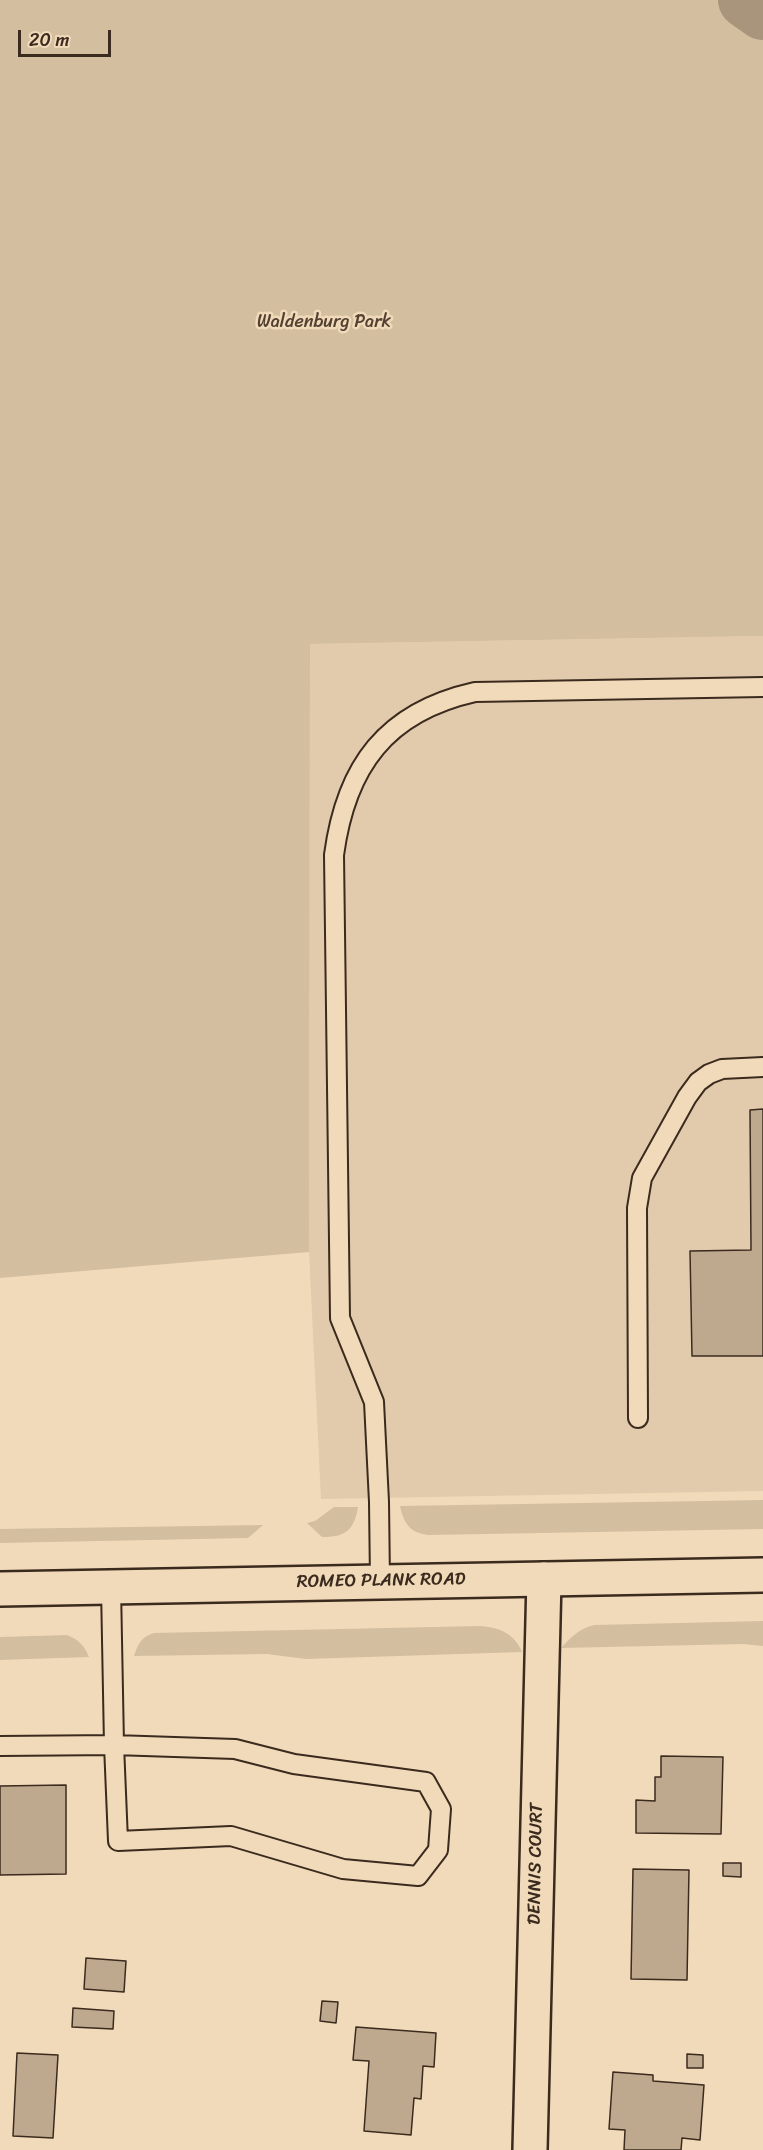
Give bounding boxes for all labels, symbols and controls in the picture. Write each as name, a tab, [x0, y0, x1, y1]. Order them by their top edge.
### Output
scale bar	[21, 18, 114, 56]
text: 20 m	[29, 24, 69, 56]
park label: Waldenburg Park	[257, 311, 391, 333]
street label: ROMEO PLANK ROAD	[296, 1569, 466, 1593]
street label: DENNIS COURT	[524, 1803, 548, 1925]

